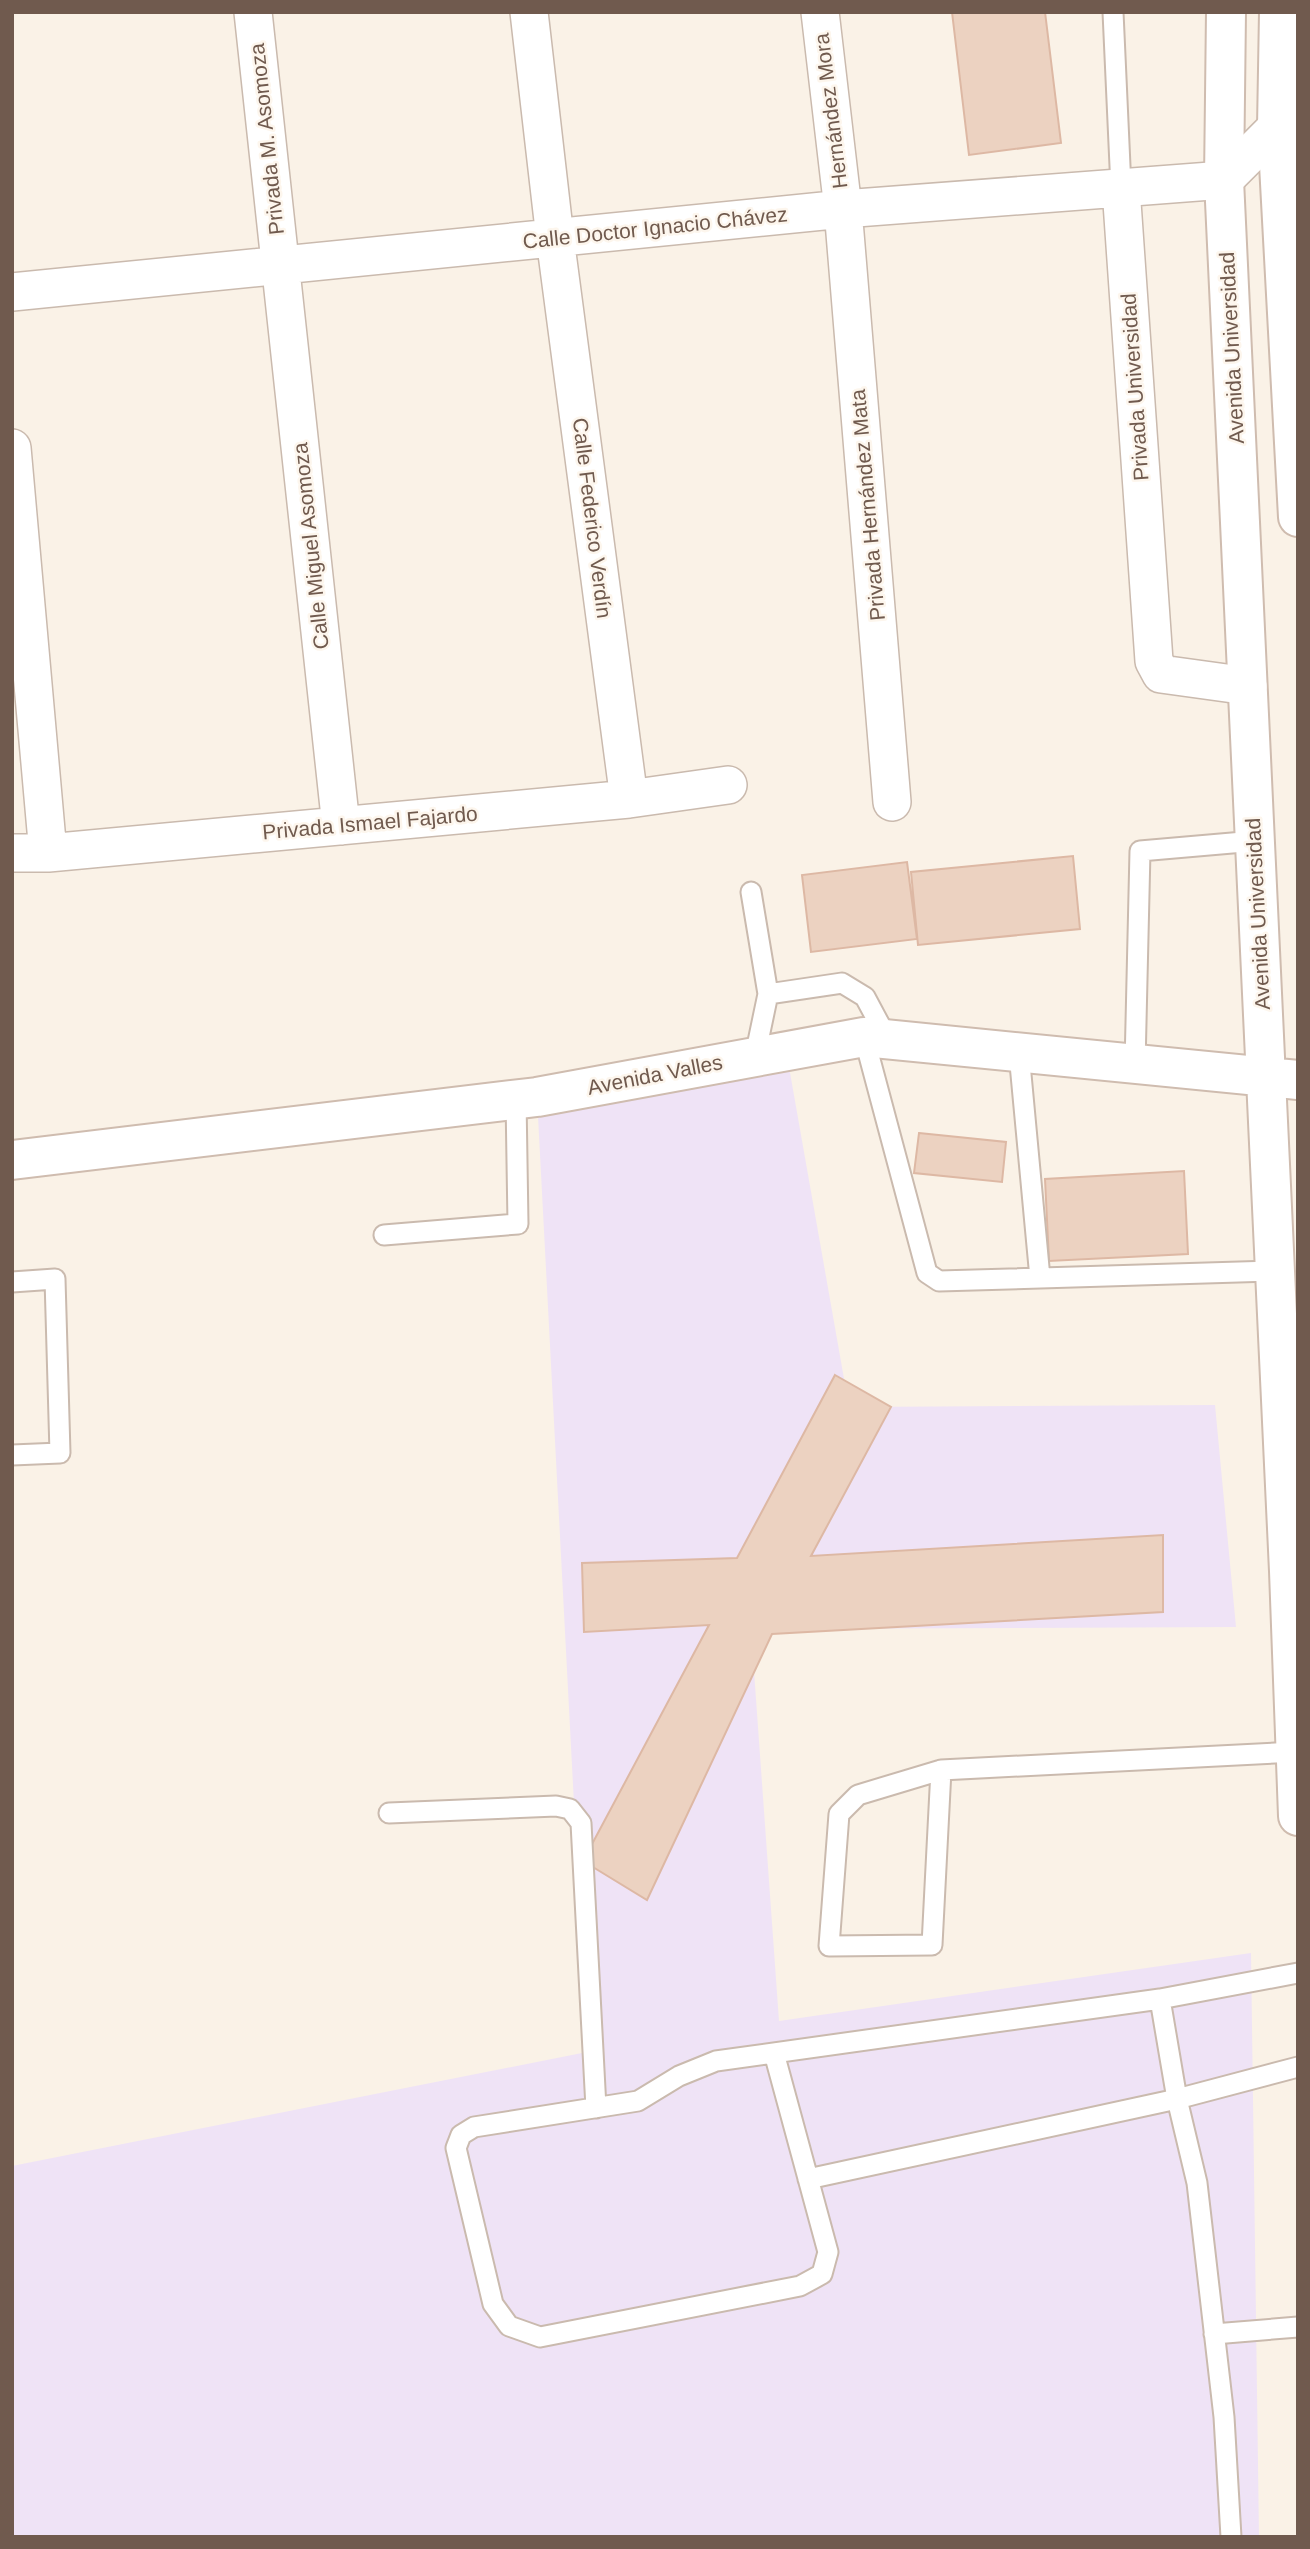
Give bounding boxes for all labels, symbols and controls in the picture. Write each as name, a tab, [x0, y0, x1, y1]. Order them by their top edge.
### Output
street label: Hernández Mora	[810, 32, 851, 190]
street label: Privada M. Asomoza	[245, 42, 288, 236]
street label: Calle Doctor Ignacio Chávez	[521, 202, 788, 253]
street label: Avenida Universidad	[1215, 251, 1248, 445]
street label: Privada Universidad	[1116, 292, 1153, 482]
street label: Privada Hernández Mata	[846, 388, 889, 622]
street label: Calle Federico Verdín	[569, 416, 616, 620]
street label: Calle Miguel Asomoza	[288, 441, 333, 651]
street label: Privada Ismael Fajardo	[261, 802, 479, 843]
street label: Avenida Universidad	[1241, 817, 1274, 1011]
street label: Avenida Valles	[585, 1050, 724, 1099]

